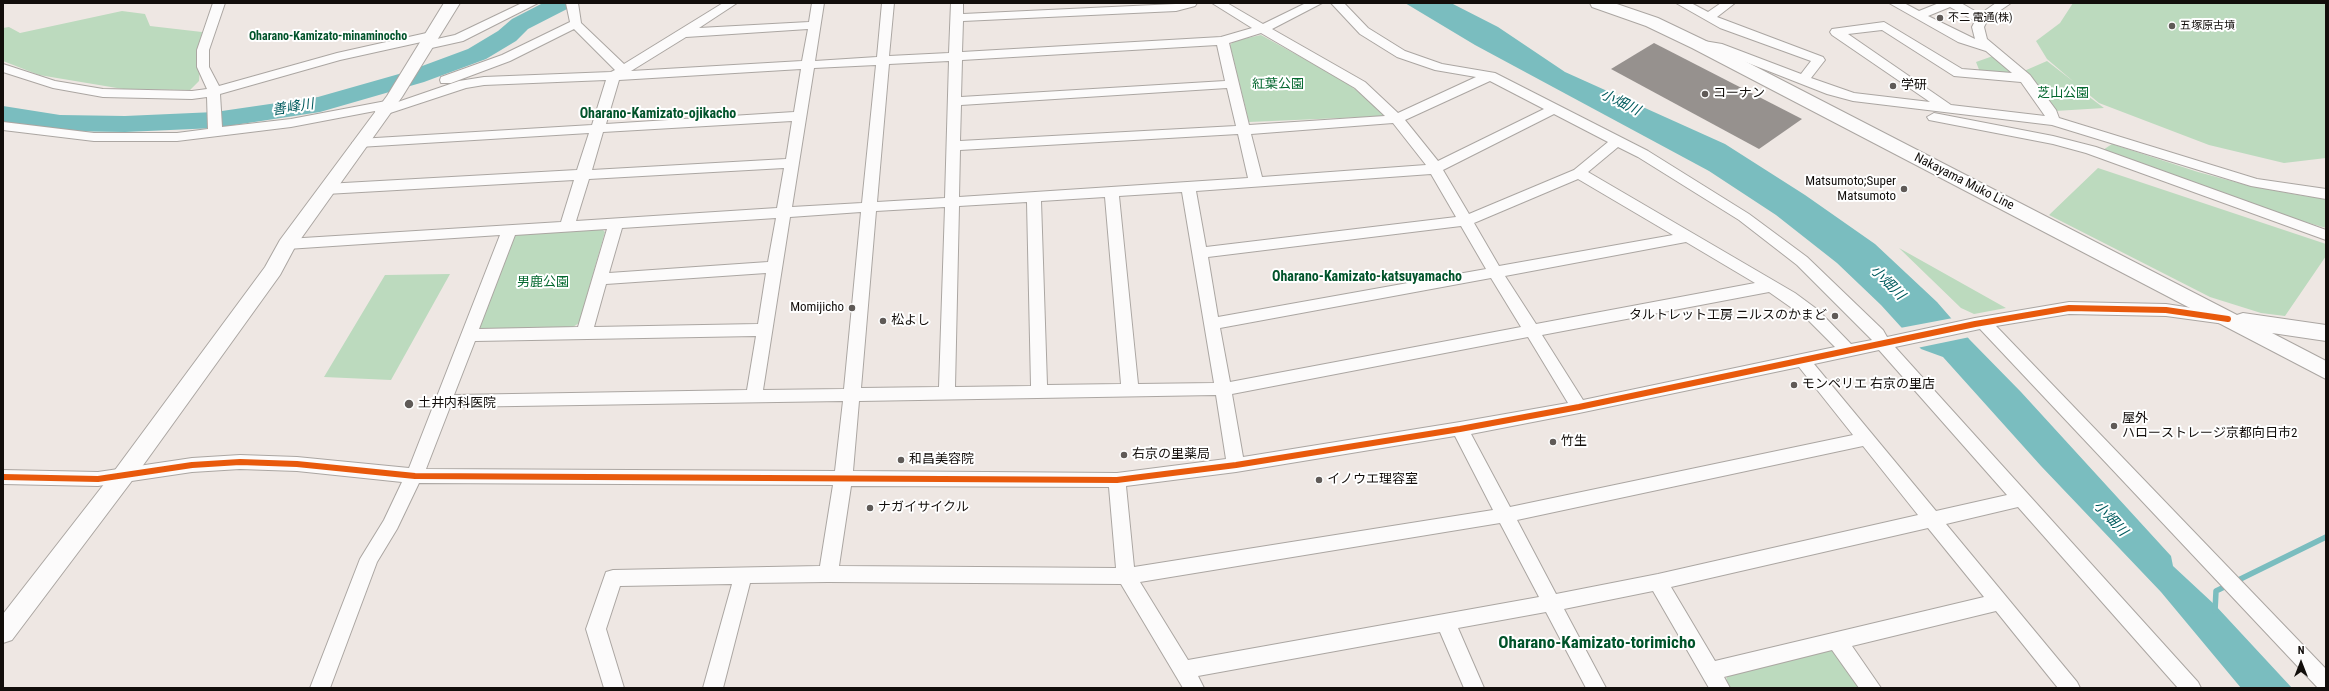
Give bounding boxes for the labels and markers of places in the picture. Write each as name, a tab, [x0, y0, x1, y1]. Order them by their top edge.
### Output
place label: 不二 電通(株)	[1948, 11, 2012, 25]
marker: 不二 電通(株)	[1935, 13, 1945, 23]
place label: 五塚原古墳	[2180, 19, 2235, 33]
marker: 五塚原古墳	[2167, 21, 2177, 31]
place label: 学研	[1901, 78, 1927, 94]
marker: 学研	[1888, 81, 1898, 91]
place label: コーナン	[1713, 86, 1765, 102]
marker: コーナン	[1700, 89, 1710, 99]
place label: Matsumoto;Super Matsumoto	[1805, 174, 1896, 205]
marker: Matsumoto;Super Matsumoto	[1899, 184, 1909, 194]
place label: Momijicho	[790, 300, 844, 316]
marker: Momijicho	[847, 303, 857, 313]
place label: タルトレット工房 ニルスのかまど	[1629, 308, 1827, 324]
marker: タルトレット工房 ニルスのかまど	[1830, 311, 1840, 321]
place label: 松よし	[891, 313, 930, 329]
marker: 松よし	[878, 316, 888, 326]
place label: モンペリエ 右京の里店	[1802, 377, 1935, 393]
marker: モンペリエ 右京の里店	[1789, 380, 1799, 390]
place label: 土井内科医院	[418, 396, 496, 412]
marker: 土井内科医院	[403, 398, 415, 410]
place label: 屋外 ハローストレージ京都向日市2	[2122, 411, 2297, 442]
marker: 屋外 ハローストレージ京都向日市2	[2109, 421, 2119, 431]
place label: 竹生	[1561, 434, 1587, 450]
marker: 竹生	[1548, 437, 1558, 447]
place label: 右京の里薬局	[1132, 447, 1210, 463]
marker: 右京の里薬局	[1119, 450, 1129, 460]
place label: 和昌美容院	[909, 452, 974, 468]
marker: 和昌美容院	[896, 455, 906, 465]
place label: イノウエ理容室	[1327, 472, 1418, 488]
marker: イノウエ理容室	[1314, 475, 1324, 485]
place label: ナガイサイクル	[878, 500, 969, 516]
marker: ナガイサイクル	[865, 503, 875, 513]

